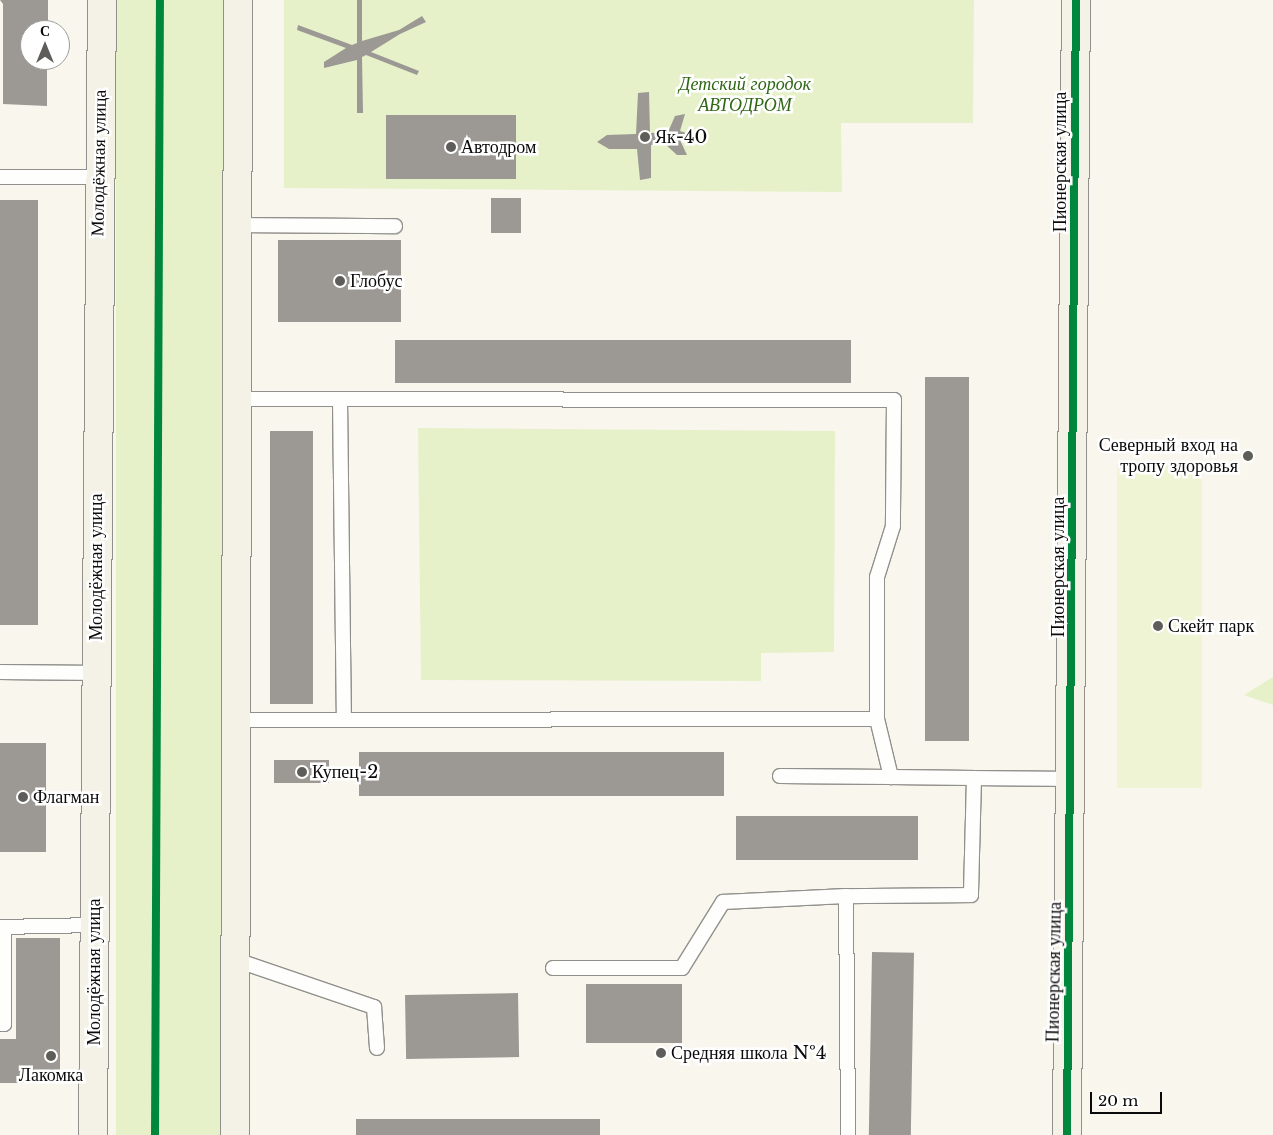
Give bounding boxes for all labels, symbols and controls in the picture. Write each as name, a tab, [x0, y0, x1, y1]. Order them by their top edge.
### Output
north arrow	[20, 20, 70, 70]
text: С	[40, 22, 50, 40]
park label: Детский городок АВТОДРОМ	[679, 74, 811, 116]
street label: Молодёжная улица	[87, 89, 111, 237]
street label: Пионерская улица	[1049, 92, 1071, 232]
place label: Як-40	[655, 126, 707, 148]
marker: Як-40	[639, 131, 651, 143]
place label: Автодром	[461, 136, 536, 158]
marker: Автодром	[445, 141, 457, 153]
place label: Глобус	[350, 270, 402, 292]
marker: Глобус	[334, 275, 346, 287]
place label: Северный вход на тропу здоровья	[1099, 435, 1238, 478]
marker: Северный вход на тропу здоровья	[1242, 450, 1254, 462]
street label: Молодёжная улица	[85, 494, 107, 640]
street label: Пионерская улица	[1047, 497, 1069, 637]
place label: Скейт парк	[1168, 615, 1254, 637]
marker: Скейт парк	[1152, 620, 1164, 632]
place label: Купец-2	[312, 761, 378, 783]
marker: Купец-2	[296, 766, 308, 778]
place label: Флагман	[33, 786, 99, 808]
marker: Флагман	[17, 791, 29, 803]
street label: Молодёжная улица	[83, 899, 105, 1045]
street label: Пионерская улица	[1042, 902, 1066, 1042]
place label: Средняя школа №4	[671, 1042, 827, 1064]
marker: Средняя школа №4	[655, 1047, 667, 1059]
marker: Лакомка	[45, 1050, 57, 1062]
place label: Лакомка	[19, 1064, 83, 1086]
scale bar	[1093, 1082, 1166, 1114]
text: 20 m	[1098, 1091, 1138, 1110]

